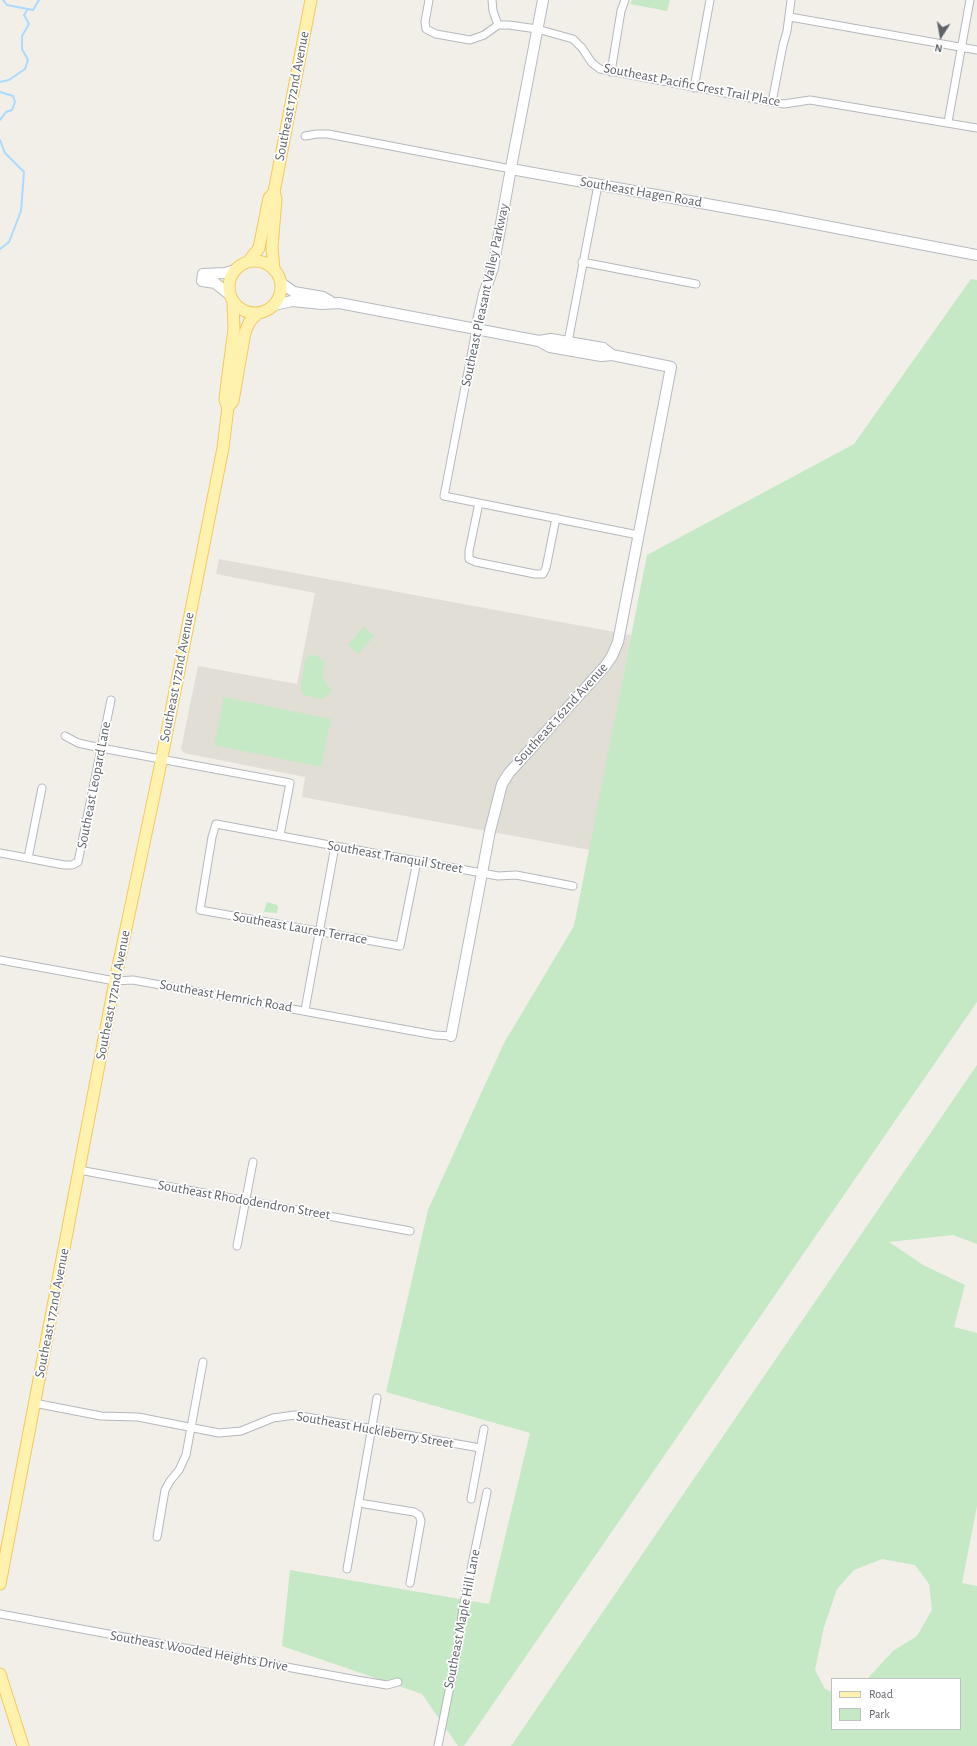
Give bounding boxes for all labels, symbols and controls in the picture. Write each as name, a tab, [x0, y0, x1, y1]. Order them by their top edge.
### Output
north arrow	[921, 16, 961, 56]
street label: Southeast 172nd Avenue	[271, 30, 313, 162]
text: N	[934, 42, 943, 54]
street label: Southeast Pacific Crest Trail Place	[602, 60, 782, 110]
street label: Southeast Hagen Road	[579, 173, 703, 211]
street label: Southeast Pleasant Valley Parkway	[457, 202, 513, 388]
street label: Southeast 172nd Avenue	[156, 611, 198, 743]
street label: Southeast 162nd Avenue	[510, 659, 612, 769]
street label: Southeast Leopard Lane	[73, 720, 115, 850]
street label: Southeast Tranquil Street	[326, 837, 464, 877]
street label: Southeast Lauren Terrace	[231, 908, 369, 948]
street label: Southeast 172nd Avenue	[92, 929, 134, 1061]
street label: Southeast Hemrich Road	[158, 976, 294, 1016]
street label: Southeast Rhododendron Street	[156, 1177, 332, 1223]
street label: Southeast 172nd Avenue	[31, 1247, 73, 1379]
street label: Southeast Huckleberry Street	[295, 1408, 455, 1452]
street label: Southeast Maple Hill Lane	[440, 1548, 484, 1690]
street label: Southeast Wooded Heights Drive	[109, 1627, 289, 1675]
legend	[831, 1678, 961, 1730]
text: Road	[869, 1688, 893, 1700]
text: Park	[869, 1708, 890, 1720]

